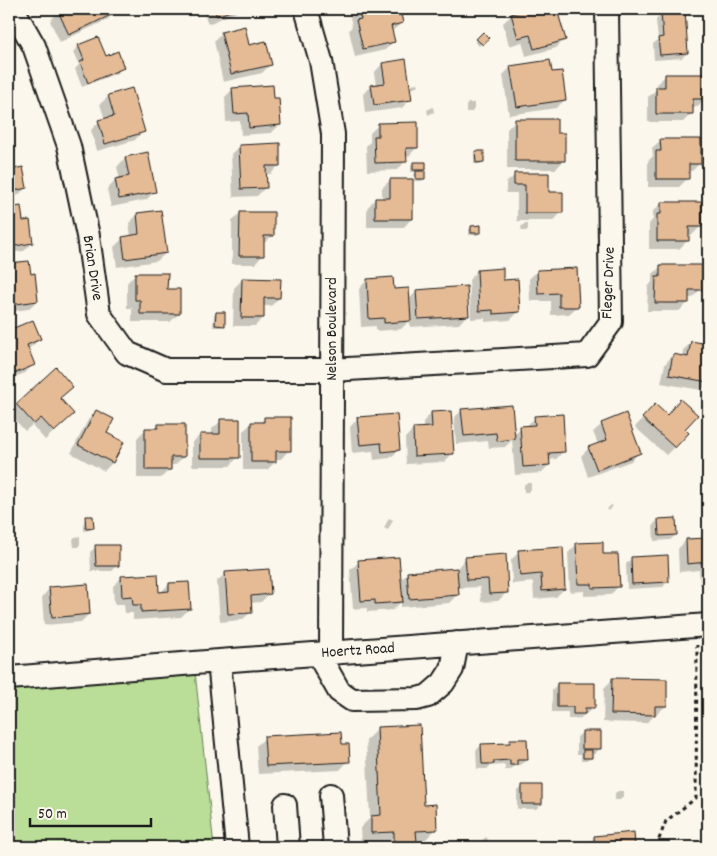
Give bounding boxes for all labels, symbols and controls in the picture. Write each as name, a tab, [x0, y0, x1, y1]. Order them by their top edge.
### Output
street label: Brian Drive	[75, 234, 109, 302]
street label: Fleger Drive	[596, 246, 622, 320]
street label: Nelson Boulevard	[321, 277, 344, 381]
street label: Hoertz Road	[320, 637, 396, 665]
scale bar	[30, 796, 151, 828]
text: 50 m	[38, 804, 67, 826]

